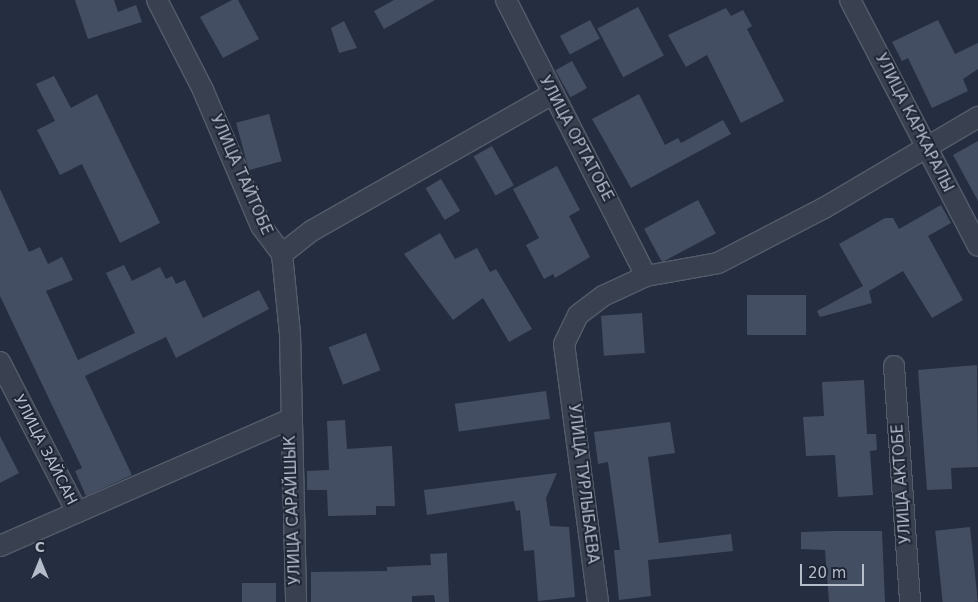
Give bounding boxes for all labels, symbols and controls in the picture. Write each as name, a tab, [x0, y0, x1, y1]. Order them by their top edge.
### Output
street label: УЛИЦА КАРКАРАЛЫ	[871, 51, 957, 195]
street label: УЛИЦА ОРТАТОБЕ	[535, 73, 617, 205]
street label: УЛИЦА ТАЙТОБЕ	[206, 112, 276, 238]
street label: УЛИЦА ЗАЙСАН	[9, 392, 81, 508]
street label: УЛИЦА ТУРЛЫБАЕВА	[564, 403, 602, 565]
street label: УЛИЦА АКТОБЕ	[889, 424, 915, 544]
street label: УЛИЦА САРАЙШЫК	[281, 435, 305, 585]
north arrow	[15, 537, 65, 587]
text: С	[35, 539, 45, 555]
scale bar	[803, 554, 867, 586]
text: 20 m	[808, 564, 846, 582]

